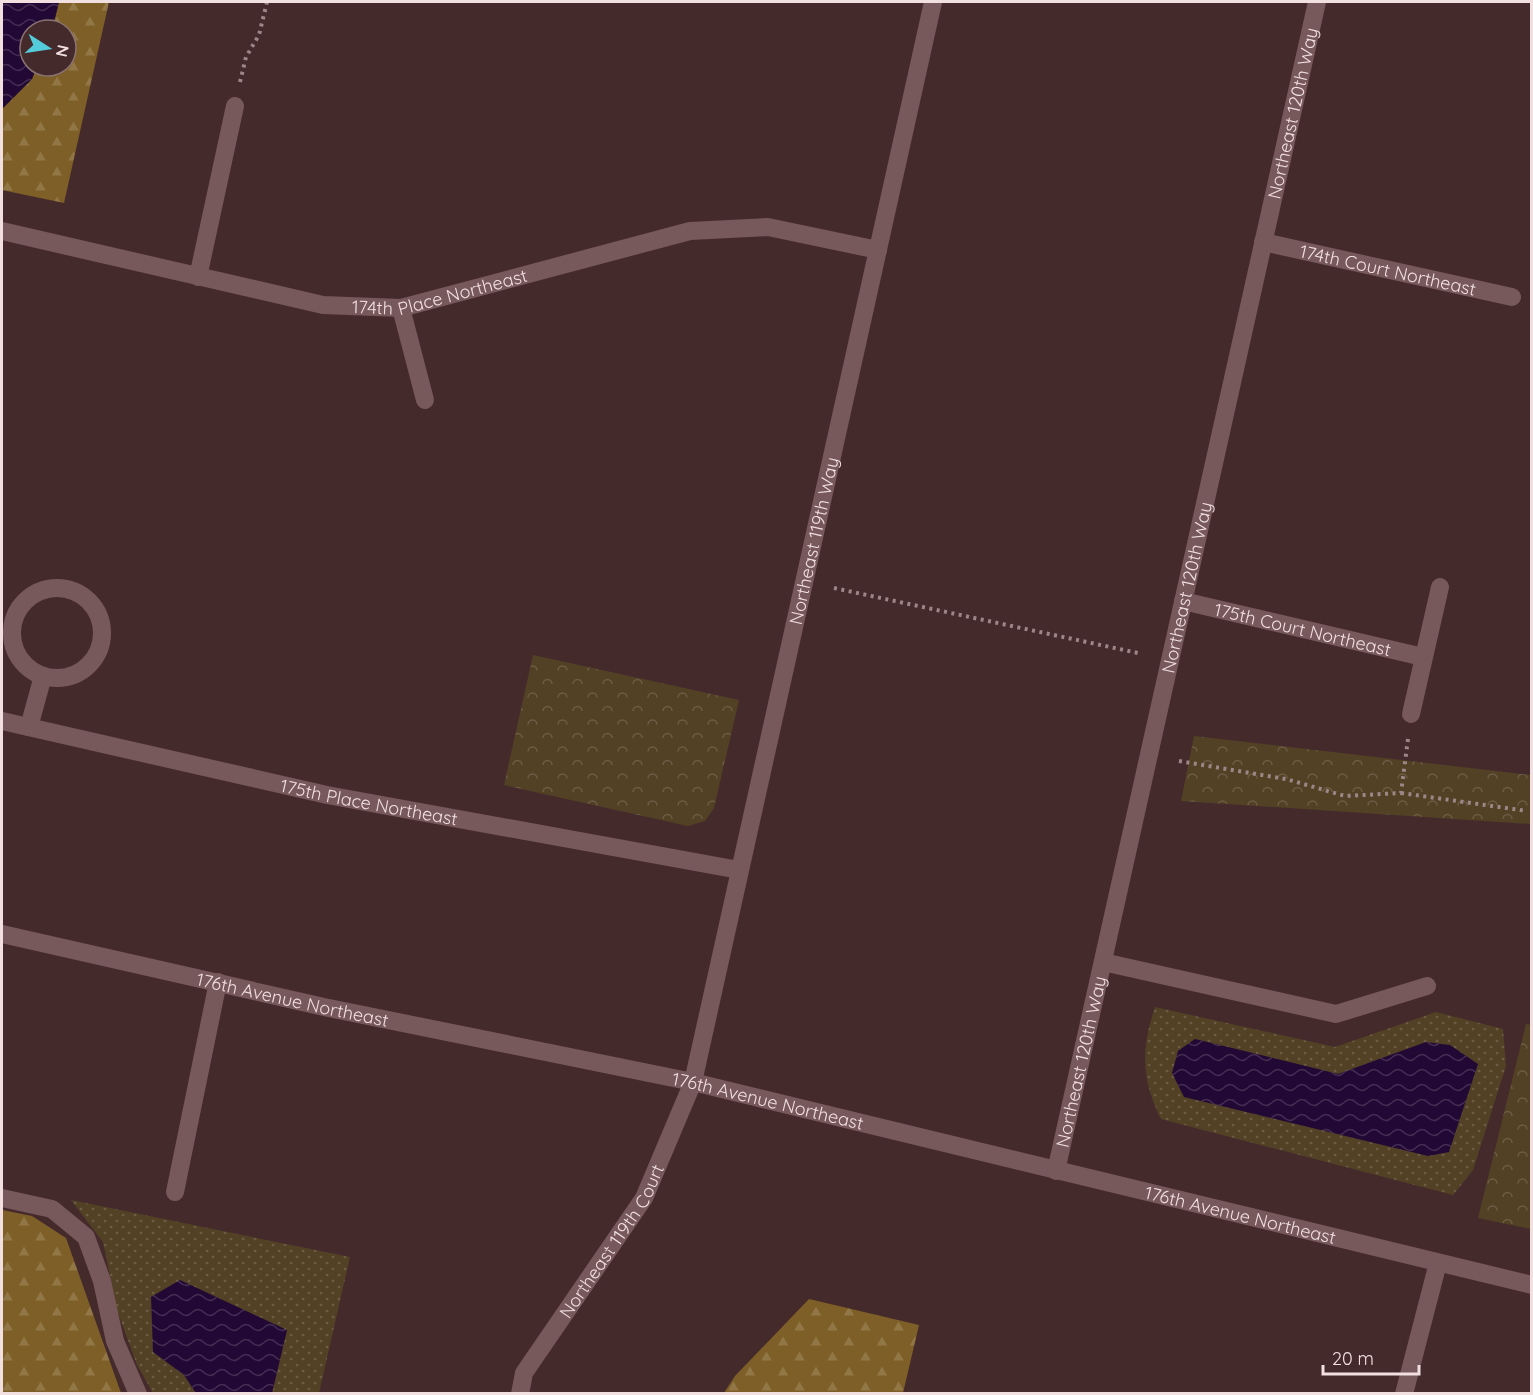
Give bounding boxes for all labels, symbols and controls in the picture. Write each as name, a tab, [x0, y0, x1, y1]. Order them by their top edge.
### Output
north arrow	[18, 18, 78, 78]
street label: Northeast 120th Way	[1262, 25, 1322, 201]
text: N	[52, 43, 74, 59]
street label: 174th Court Northeast	[1298, 239, 1478, 300]
street label: 174th Place Northeast	[352, 263, 530, 320]
street label: Northeast 119th Way	[784, 455, 843, 627]
street label: Northeast 120th Way	[1156, 499, 1217, 675]
street label: 175th Court Northeast	[1212, 597, 1393, 661]
street label: 175th Place Northeast	[278, 773, 460, 830]
street label: 176th Avenue Northeast	[195, 967, 391, 1031]
street label: Northeast 120th Way	[1050, 974, 1111, 1150]
street label: 176th Avenue Northeast	[670, 1067, 866, 1134]
street label: Northeast 119th Court	[554, 1161, 668, 1322]
street label: 176th Avenue Northeast	[1143, 1180, 1338, 1249]
scale bar	[1323, 1338, 1419, 1376]
text: 20 m	[1332, 1347, 1374, 1370]

